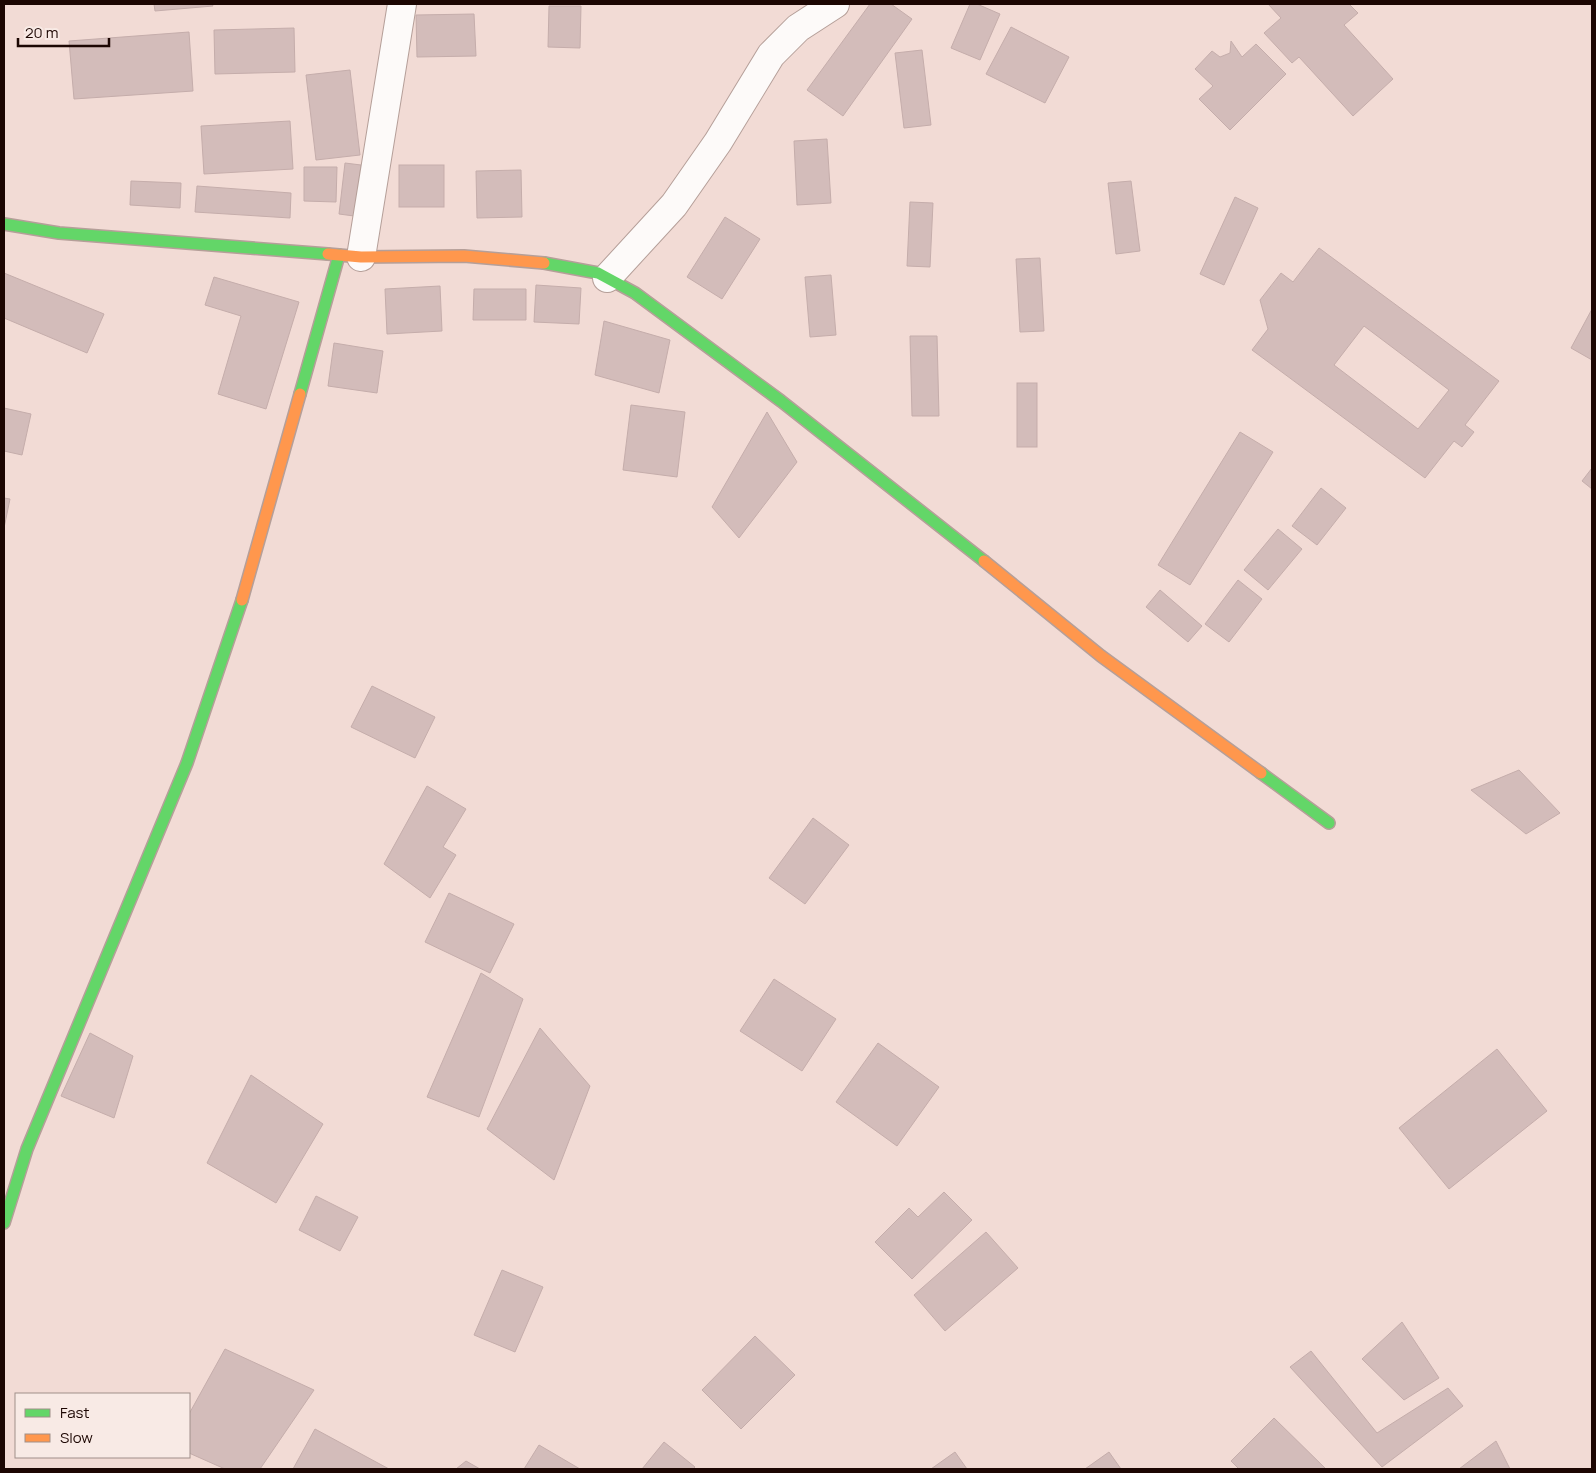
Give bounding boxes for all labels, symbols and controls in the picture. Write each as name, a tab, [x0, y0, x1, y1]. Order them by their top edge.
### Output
scale bar	[18, 15, 109, 47]
text: 20 m	[25, 22, 58, 43]
legend	[15, 1393, 190, 1458]
text: Fast	[60, 1402, 89, 1423]
text: Slow	[60, 1427, 93, 1448]

